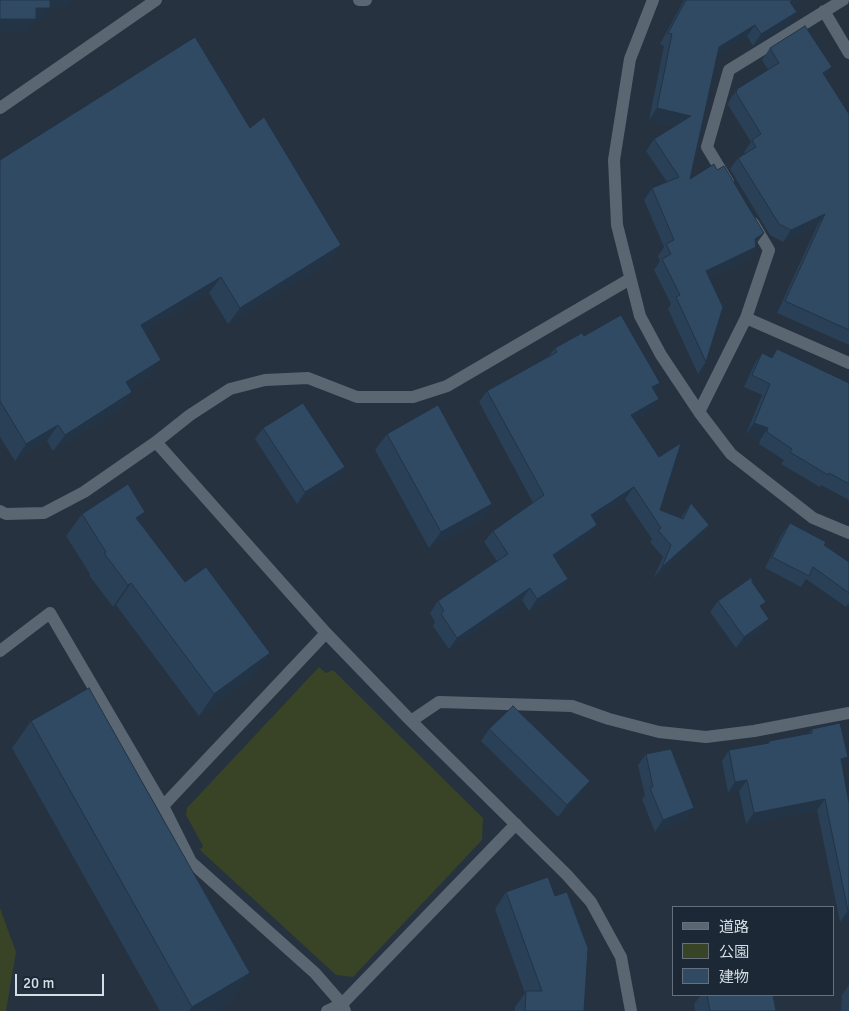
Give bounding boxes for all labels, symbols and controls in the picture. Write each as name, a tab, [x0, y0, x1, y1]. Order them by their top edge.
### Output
legend	[672, 906, 834, 996]
text: 道路	[719, 918, 749, 936]
text: 公園	[719, 943, 749, 961]
scale bar	[18, 964, 106, 996]
text: 建物	[719, 968, 749, 986]
text: 20 m	[23, 974, 54, 992]

